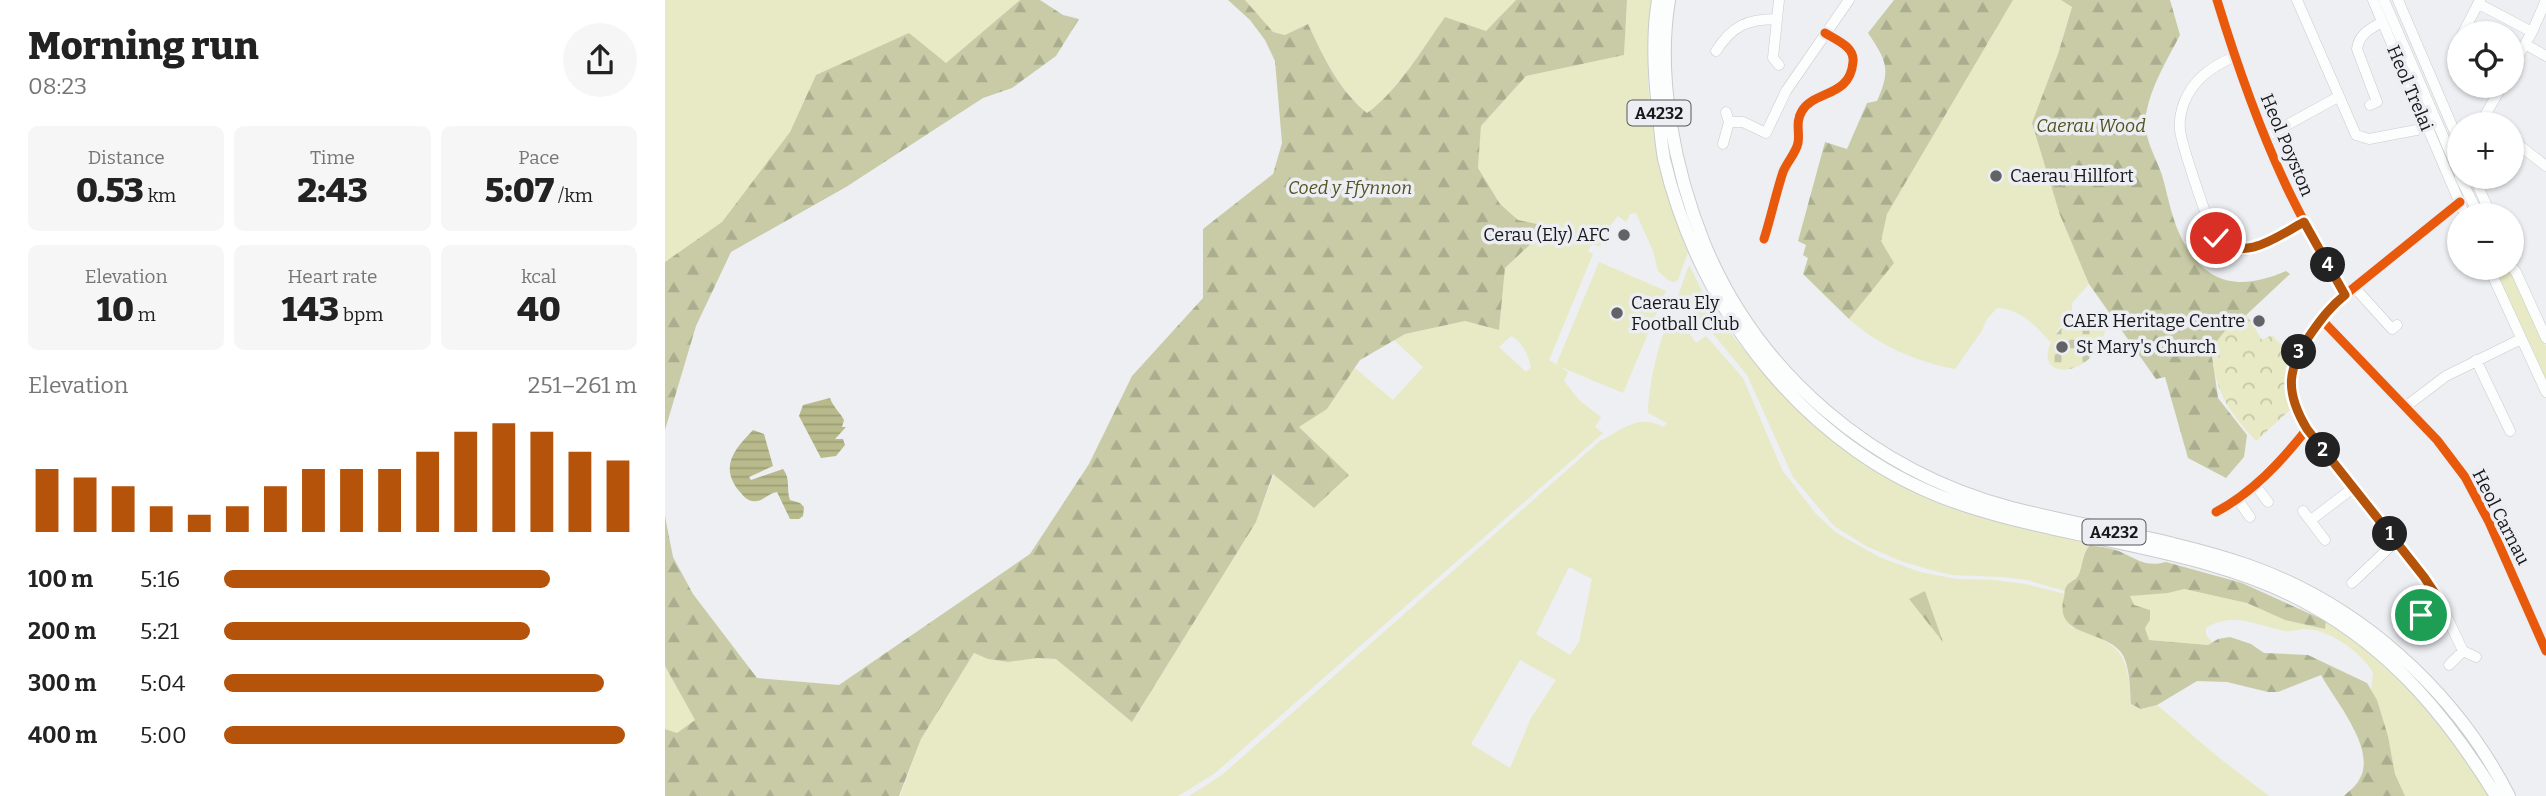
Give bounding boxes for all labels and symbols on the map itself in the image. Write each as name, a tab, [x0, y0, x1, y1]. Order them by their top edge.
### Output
street label: Heol Trelai	[2382, 42, 2438, 134]
street label: Heol Poyston	[2256, 90, 2319, 200]
road number: A4232	[1627, 100, 1691, 125]
park label: Caerau Wood	[2036, 115, 2146, 137]
place label: Caerau Hillfort	[2010, 165, 2134, 187]
marker: Caerau Hillfort	[1988, 168, 2004, 184]
park label: Coed y Ffynnon	[1288, 177, 1412, 199]
pin	[2186, 208, 2246, 268]
place label: Cerau (Ely) AFC	[1483, 224, 1610, 246]
marker: Cerau (Ely) AFC	[1616, 227, 1632, 243]
pin: 4	[2311, 247, 2345, 282]
place label: Caerau Ely Football Club	[1631, 292, 1739, 335]
marker: Caerau Ely Football Club	[1609, 305, 1625, 321]
place label: CAER Heritage Centre	[2063, 310, 2245, 332]
marker: CAER Heritage Centre	[2251, 313, 2267, 329]
pin: 3	[2281, 334, 2317, 370]
place label: St Mary's Church	[2076, 336, 2217, 358]
marker: St Mary's Church	[2054, 339, 2070, 355]
pin: 2	[2305, 433, 2341, 468]
street label: Heol Carnau	[2468, 466, 2534, 568]
pin: 1	[2373, 516, 2407, 552]
road number: A4232	[2083, 520, 2145, 544]
pin	[2391, 585, 2451, 645]

